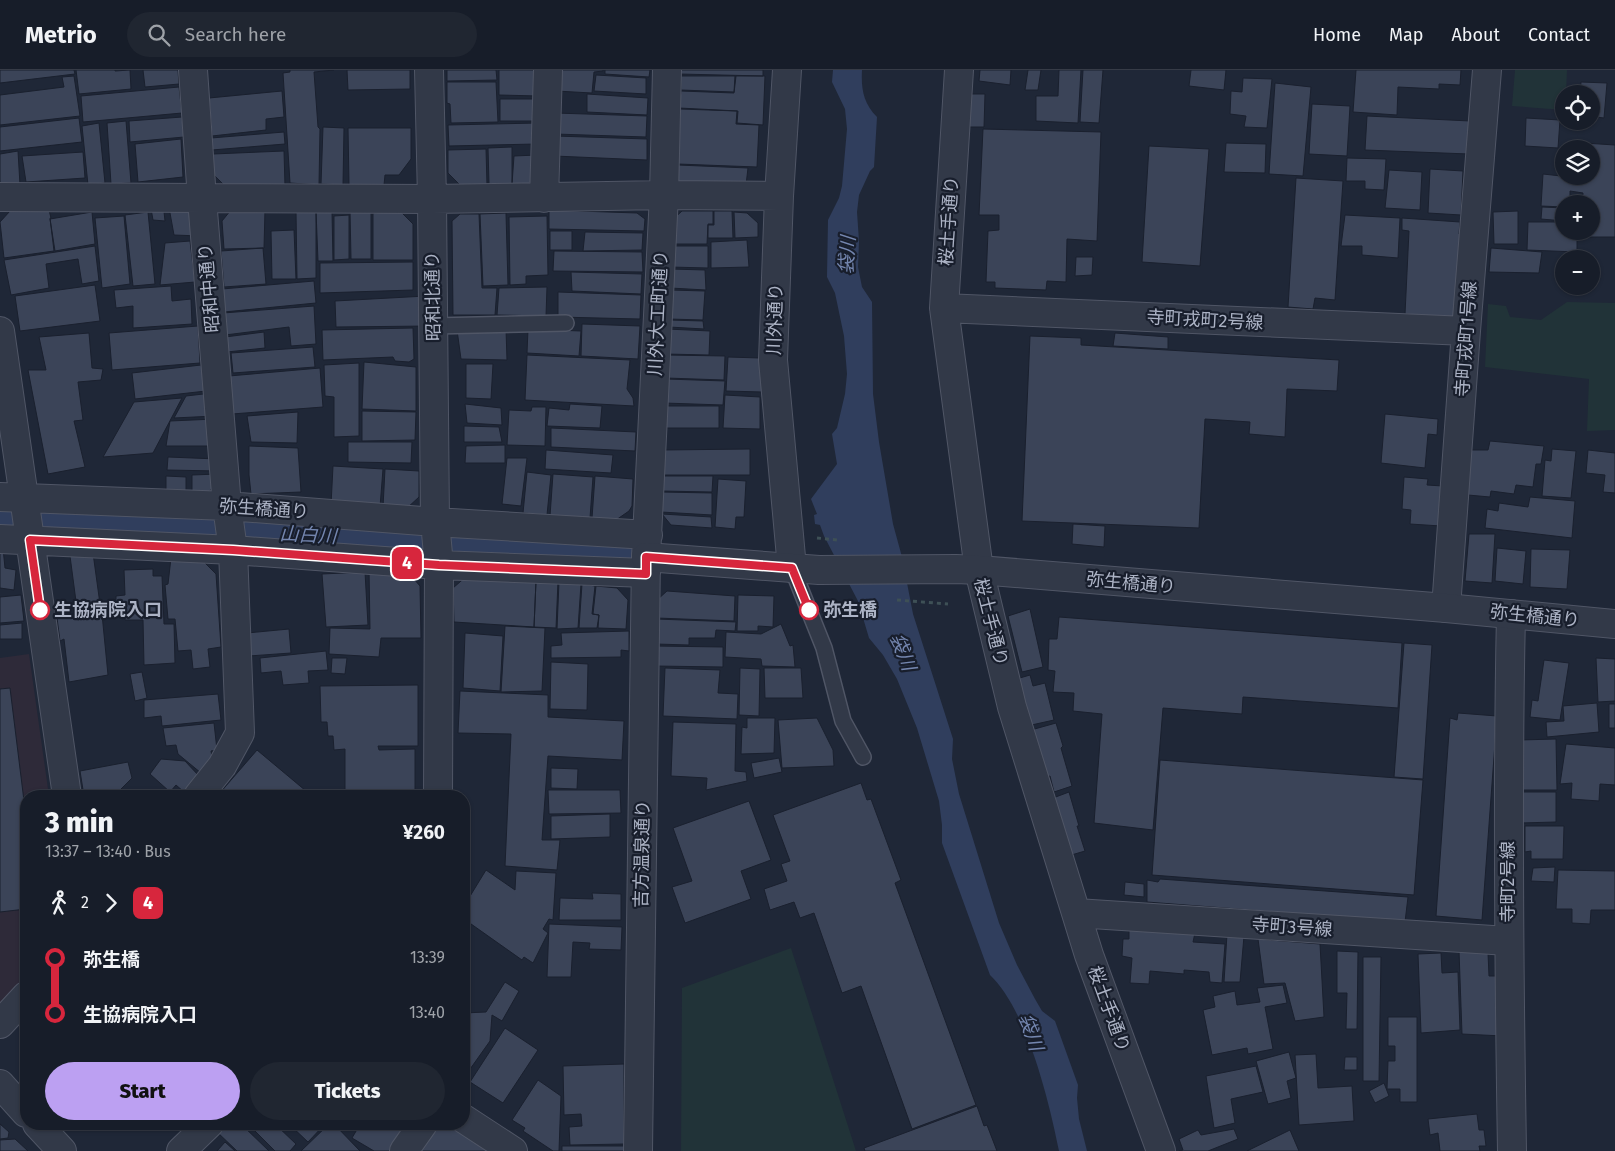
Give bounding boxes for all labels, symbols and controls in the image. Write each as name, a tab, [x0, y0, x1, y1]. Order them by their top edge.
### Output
search box	[127, 12, 477, 57]
text: Metrio	[25, 21, 97, 49]
icon: search	[145, 21, 173, 49]
text: Search here	[185, 23, 286, 46]
text: Home	[1313, 24, 1361, 46]
text: Map	[1389, 24, 1423, 46]
text: About	[1451, 24, 1500, 46]
text: Contact	[1528, 24, 1590, 46]
map controls	[1555, 85, 1600, 295]
button: locate	[1555, 85, 1600, 130]
button: layers	[1555, 140, 1600, 185]
street label: 桜土手通り	[935, 175, 963, 267]
button: +	[1555, 195, 1600, 240]
water label: 袋川	[834, 233, 860, 275]
street label: 昭和中通り	[194, 242, 224, 334]
street label: 川外大工町通り	[644, 250, 672, 376]
button: −	[1555, 250, 1600, 295]
street label: 昭和北通り	[421, 251, 445, 341]
street label: 寺町戎町1号線	[1451, 280, 1481, 398]
street label: 川外通り	[763, 283, 787, 355]
street label: 寺町戎町2号線	[1146, 306, 1264, 334]
street label: 弥生橋通り	[218, 495, 310, 523]
water label: 山白川	[279, 522, 339, 548]
line badge: 4	[391, 547, 423, 579]
text: 4	[402, 552, 412, 574]
street label: 弥生橋通り	[1085, 568, 1177, 598]
street label: 桜土手通り	[969, 576, 1013, 668]
place label: 生協病院入口	[54, 599, 162, 621]
place label: 弥生橋	[823, 599, 877, 621]
marker: 生協病院入口	[30, 600, 50, 620]
marker: 弥生橋	[799, 600, 819, 620]
street label: 弥生橋通り	[1489, 600, 1581, 632]
water label: 袋川	[885, 630, 921, 676]
street label: 吉方温泉通り	[630, 800, 654, 908]
text: 3 min	[45, 806, 114, 839]
text: ¥260	[403, 821, 445, 844]
text: 13:37 – 13:40 · Bus	[45, 842, 171, 861]
street label: 寺町2号線	[1497, 842, 1519, 922]
icon: walk	[45, 889, 73, 917]
icon: forward	[97, 889, 125, 917]
text: 4	[143, 892, 153, 914]
text: 2	[81, 893, 89, 912]
street label: 寺町3号線	[1251, 913, 1333, 941]
text: 弥生橋	[83, 948, 140, 971]
text: 13:39	[410, 948, 445, 967]
street label: 桜土手通り	[1083, 963, 1135, 1055]
text: 生協病院入口	[83, 1003, 197, 1026]
text: 13:40	[409, 1003, 445, 1022]
water label: 袋川	[1014, 1010, 1049, 1056]
button: Start	[45, 1062, 240, 1120]
button: Tickets	[250, 1062, 445, 1120]

